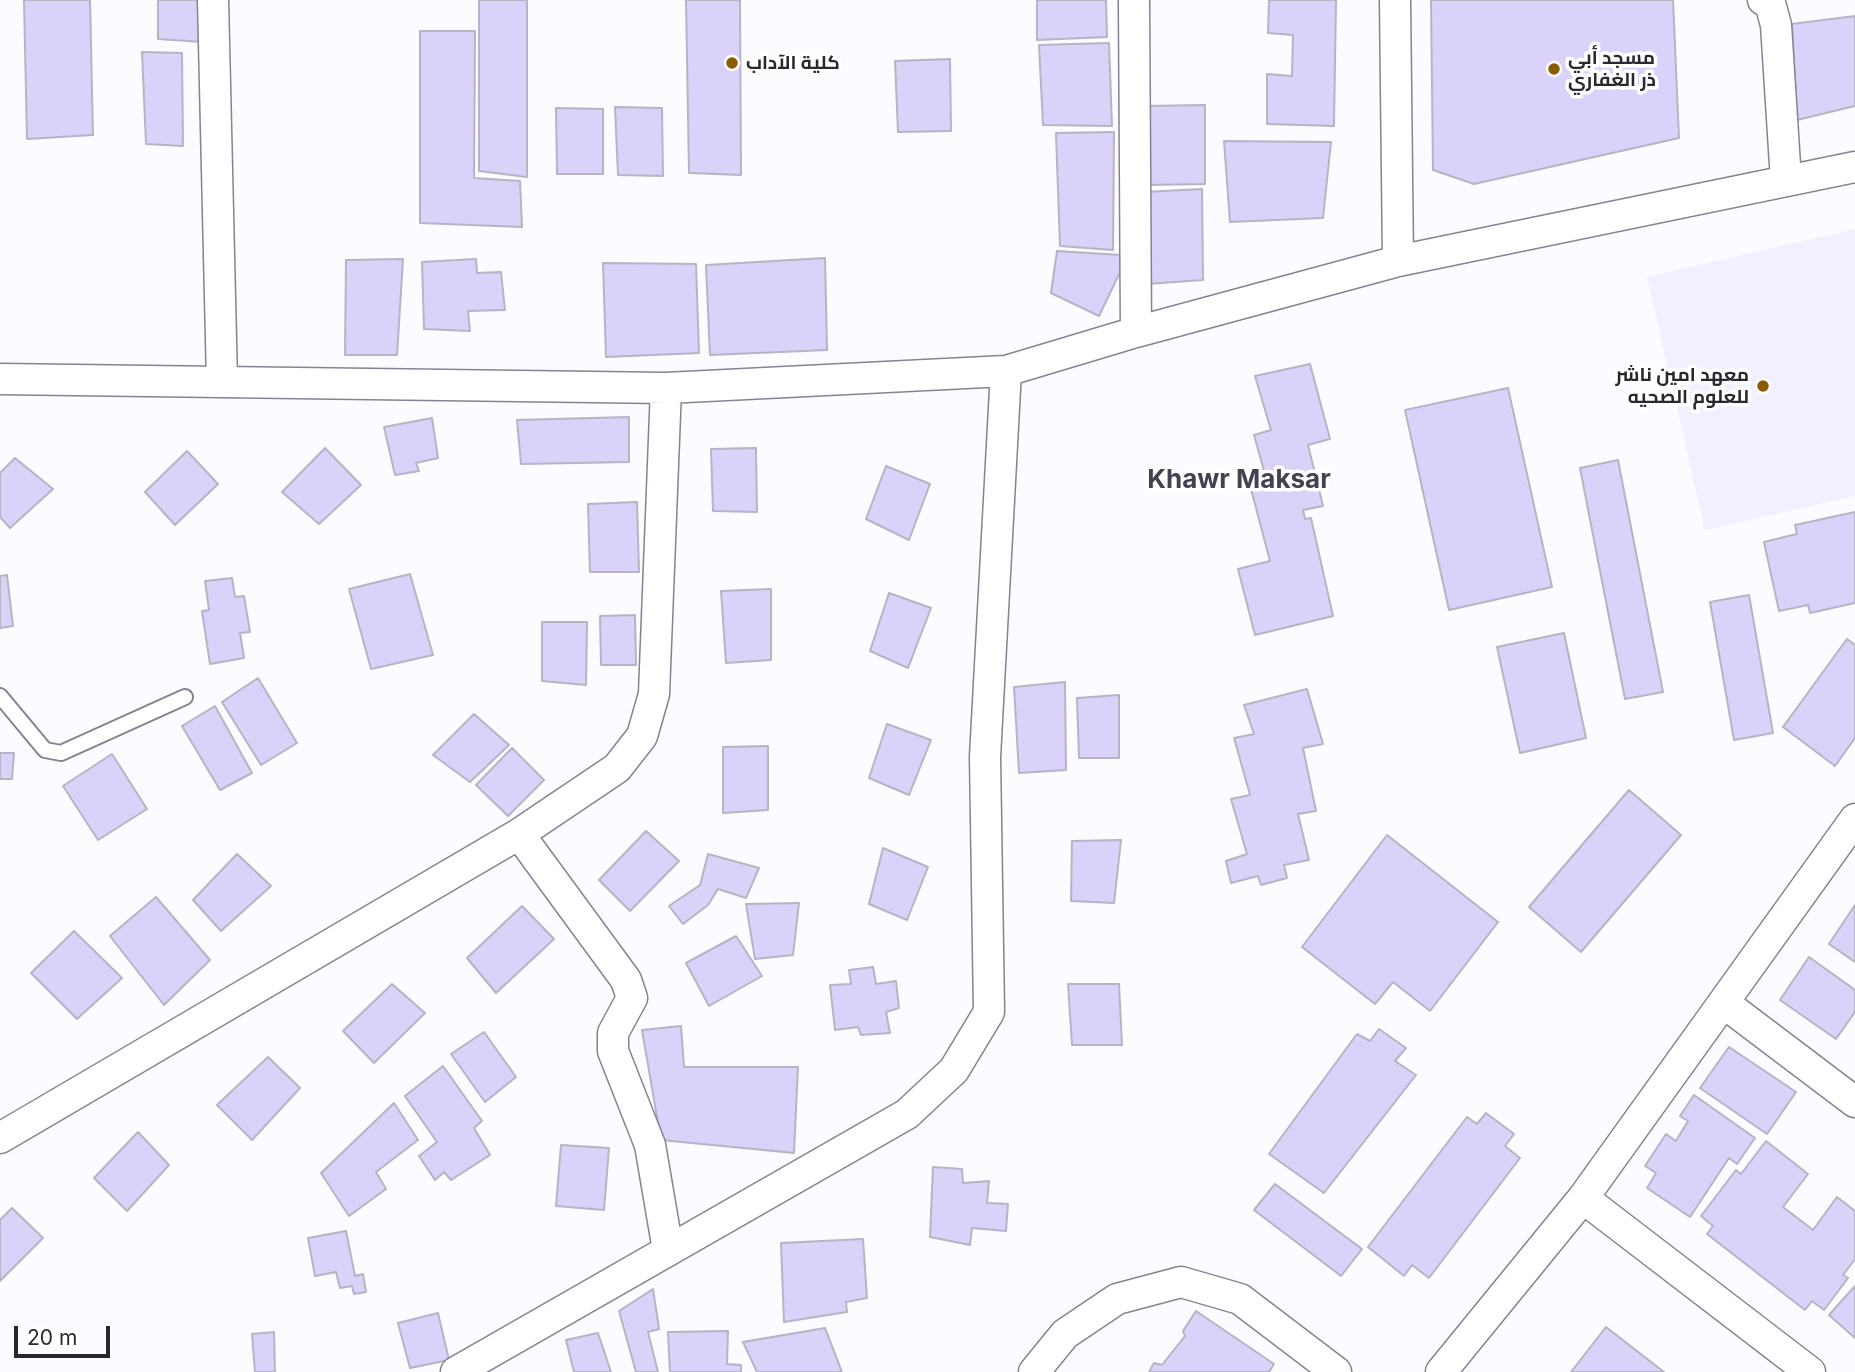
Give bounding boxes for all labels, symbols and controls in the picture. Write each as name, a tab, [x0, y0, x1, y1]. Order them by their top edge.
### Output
place label: مسجد أبي ذر الغفاري	[1568, 47, 1656, 91]
place label: كلية الآداب	[746, 52, 840, 74]
marker: كلية الآداب	[724, 55, 740, 71]
marker: مسجد أبي ذر الغفاري	[1546, 61, 1562, 77]
place label: معهد امين ناشر للعلوم الصحيه	[1616, 364, 1749, 408]
marker: معهد امين ناشر للعلوم الصحيه	[1755, 378, 1771, 394]
district label: Khawr Maksar	[1147, 464, 1331, 496]
scale bar	[18, 1312, 114, 1356]
text: 20 m	[27, 1325, 77, 1350]

